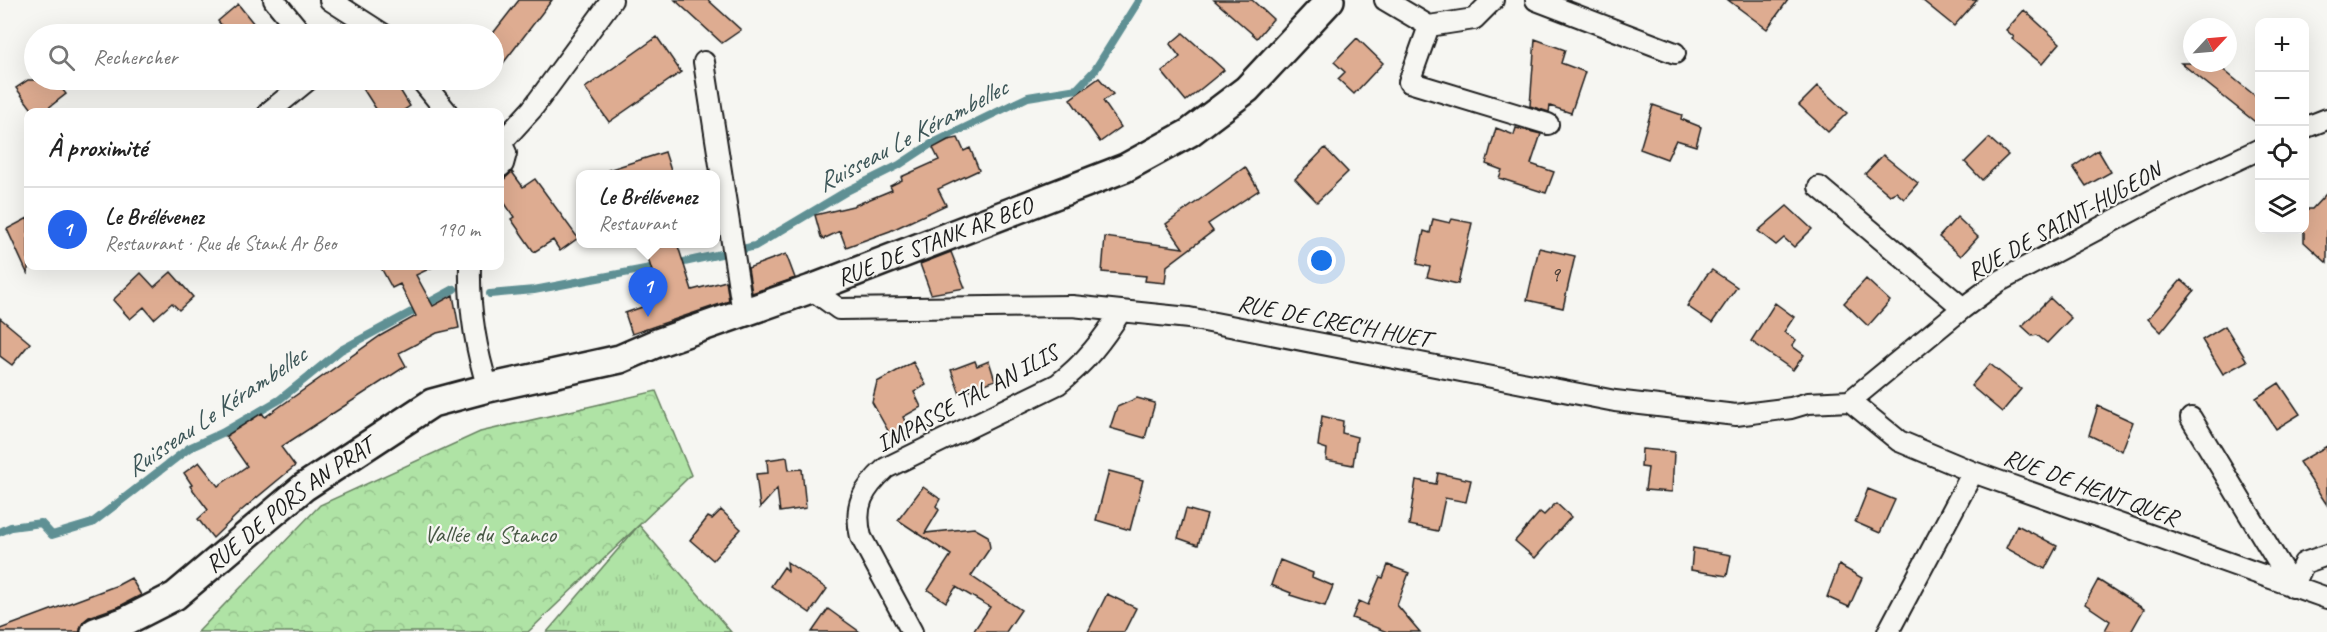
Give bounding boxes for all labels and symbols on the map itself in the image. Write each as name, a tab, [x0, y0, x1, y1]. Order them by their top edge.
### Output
north arrow	[2183, 18, 2237, 72]
water label: Ruisseau Le Kérambellec	[811, 69, 1016, 199]
street label: RUE DE SAINT-HUGEON	[1962, 154, 2169, 287]
street label: RUE DE STANK AR BEO	[833, 189, 1040, 293]
your location	[1307, 246, 1336, 275]
house number: 9	[1550, 261, 1561, 287]
pin: 1	[628, 268, 668, 317]
street label: RUE DE CREC'H HUET	[1235, 288, 1439, 355]
water label: Ruisseau Le Kérambellec	[119, 336, 316, 484]
street label: IMPASSE TAL AN ILIS	[871, 336, 1066, 459]
street label: RUE DE PORS AN PRAT	[199, 428, 384, 579]
street label: RUE DE HENT QUER	[2000, 442, 2185, 533]
park label: Vallée du Stanco	[424, 519, 557, 549]

